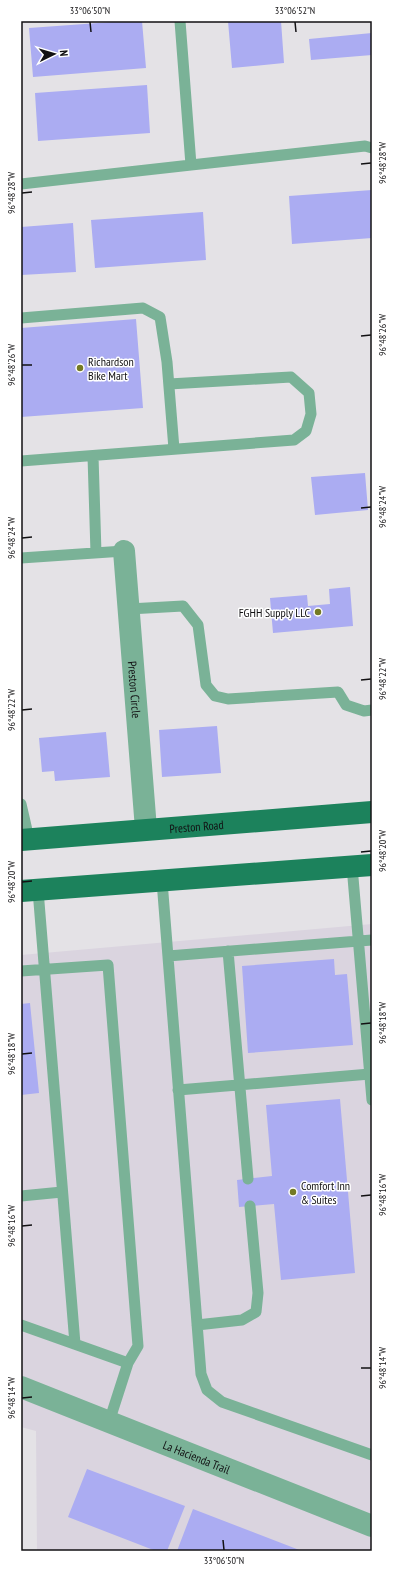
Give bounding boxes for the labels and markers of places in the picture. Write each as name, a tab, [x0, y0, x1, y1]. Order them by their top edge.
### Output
place label: Richardson Bike Mart	[88, 354, 134, 383]
marker: Richardson Bike Mart	[75, 363, 85, 373]
place label: FGHH Supply LLC	[239, 605, 310, 620]
marker: FGHH Supply LLC	[313, 607, 323, 617]
place label: Comfort Inn & Suites	[301, 1178, 350, 1207]
marker: Comfort Inn & Suites	[288, 1187, 298, 1197]

